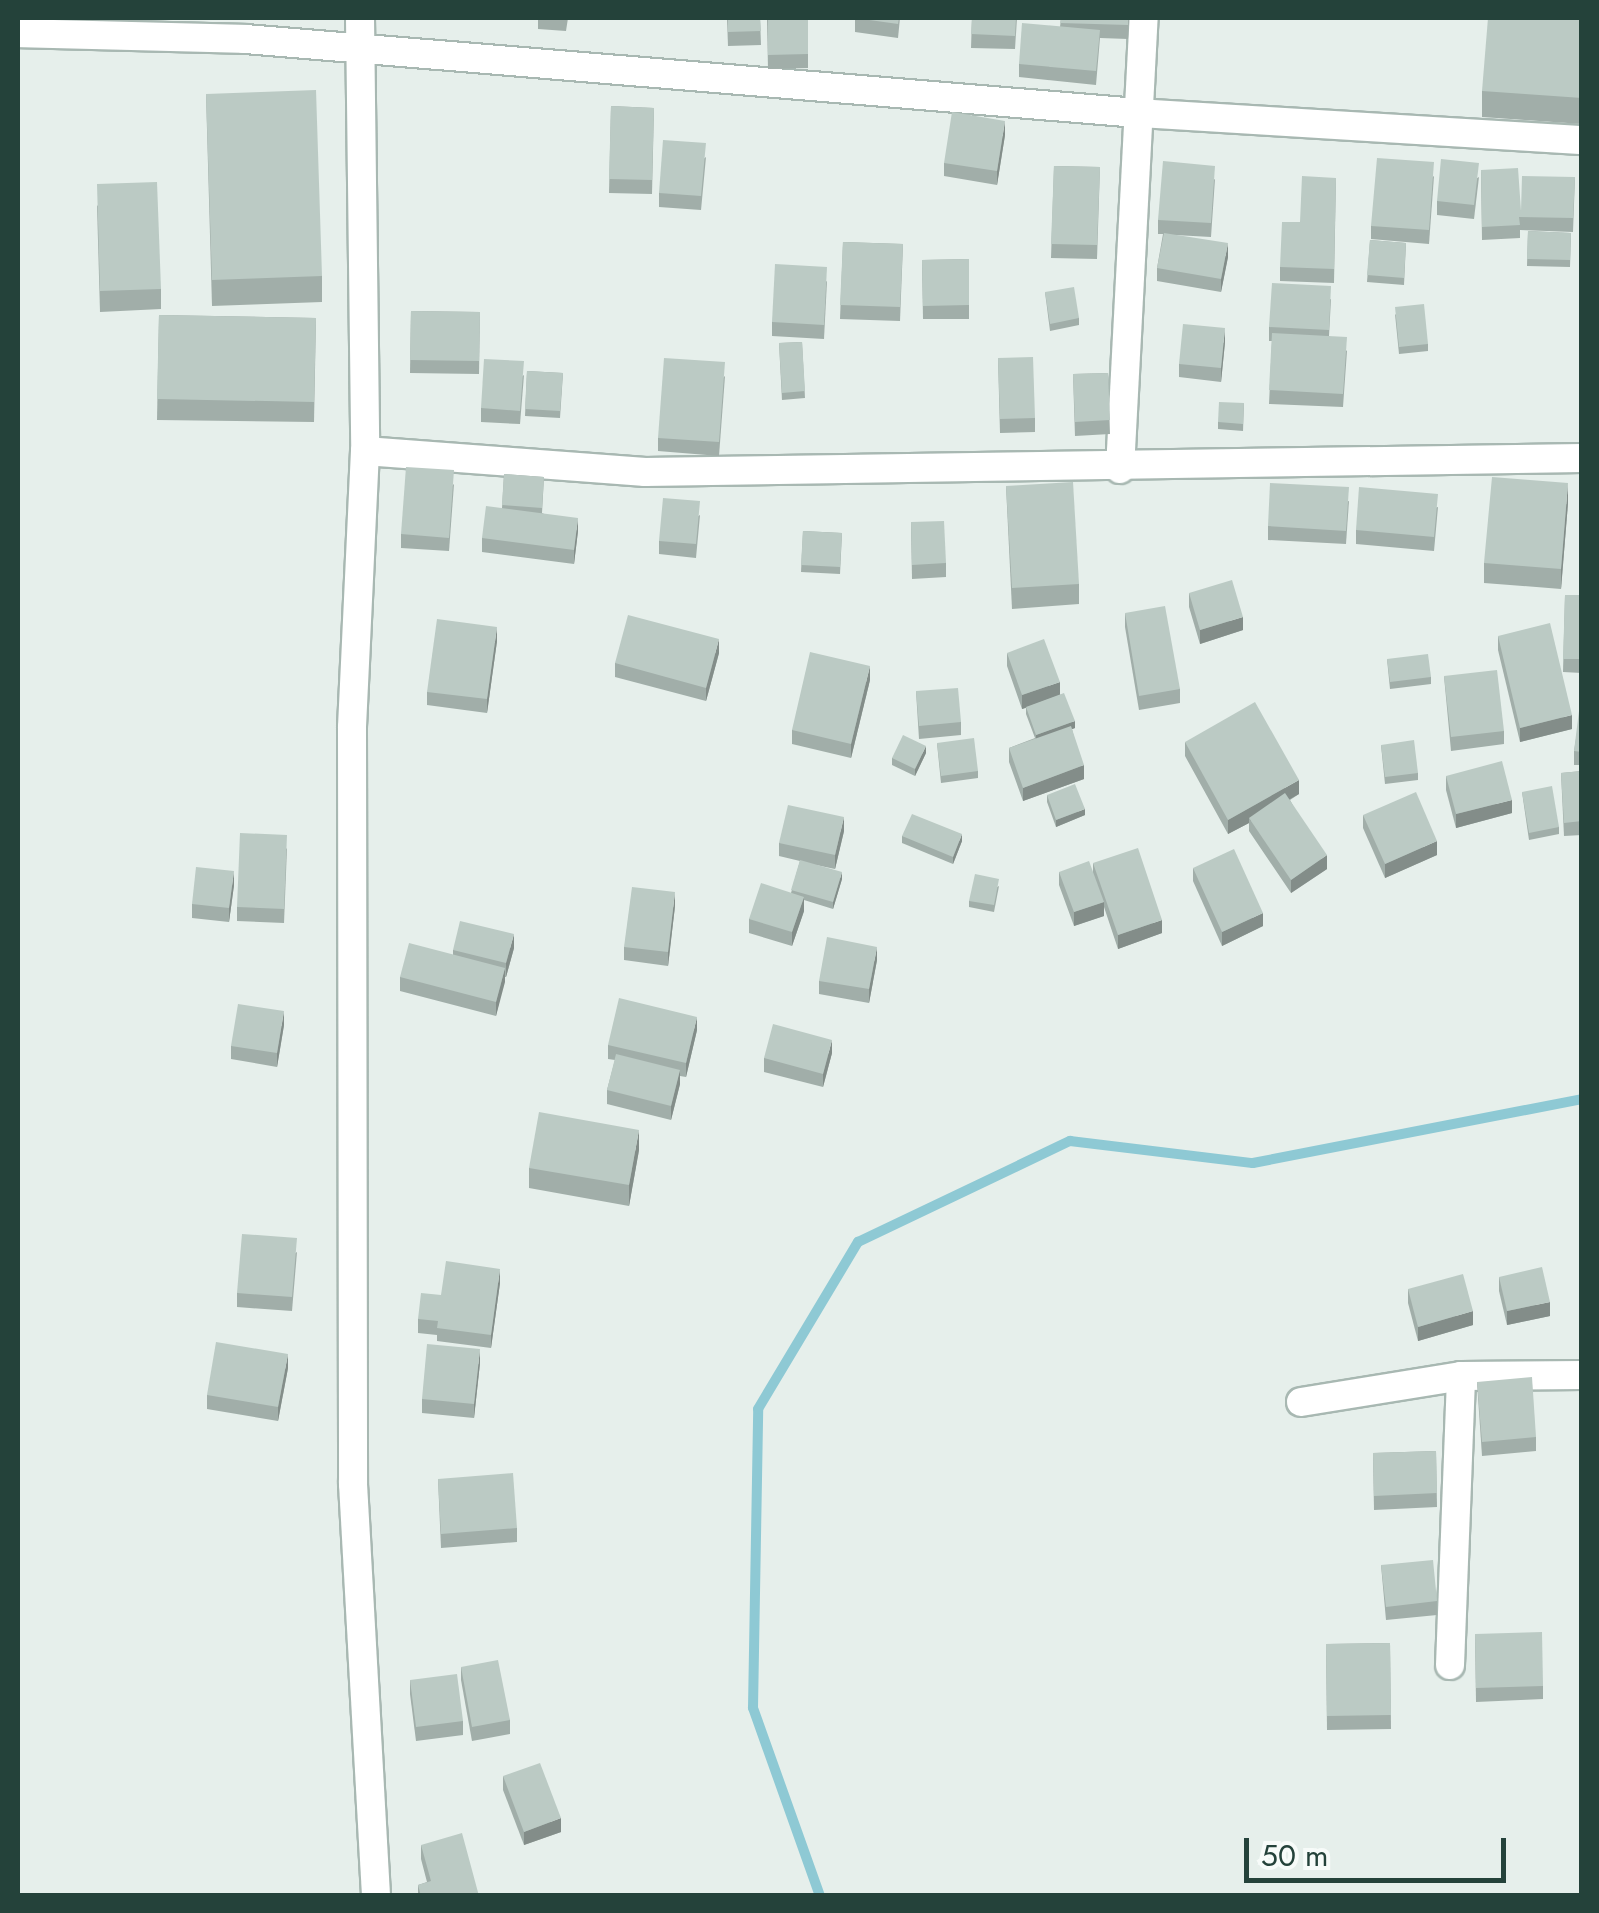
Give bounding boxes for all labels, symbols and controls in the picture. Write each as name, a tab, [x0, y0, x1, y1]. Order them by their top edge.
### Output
scale bar	[1249, 1818, 1512, 1880]
text: 50 m	[1261, 1834, 1328, 1877]

